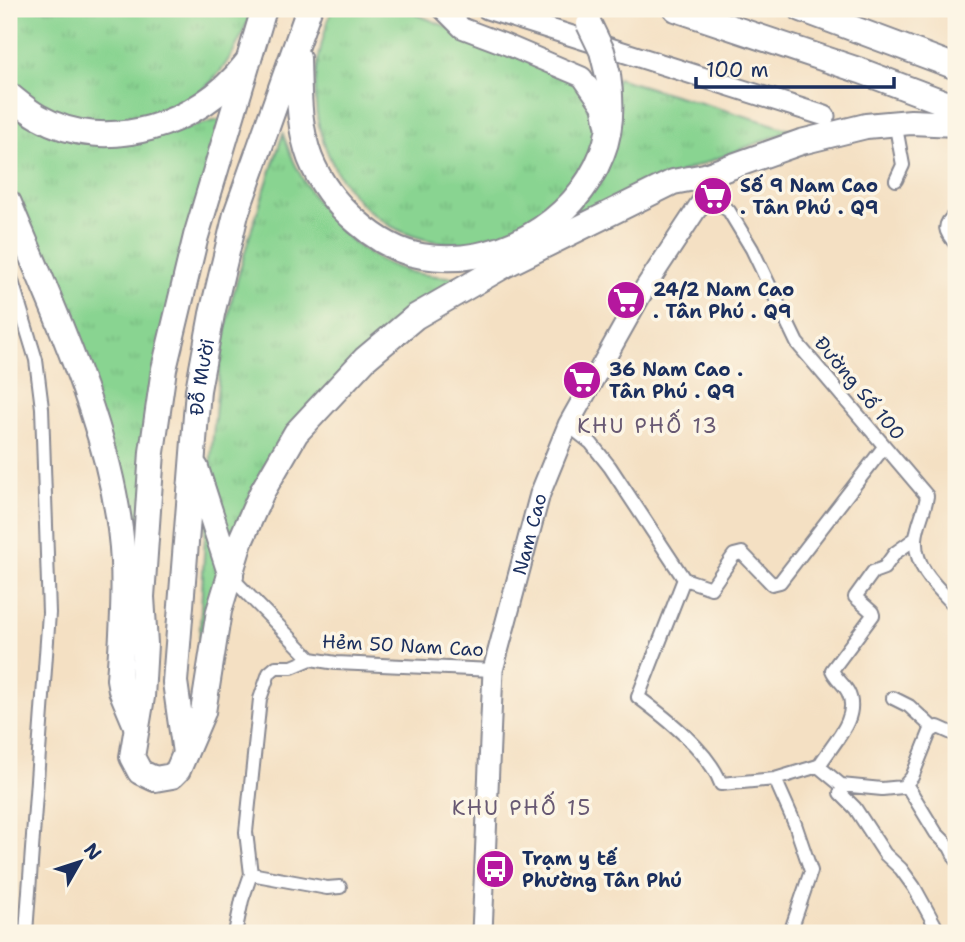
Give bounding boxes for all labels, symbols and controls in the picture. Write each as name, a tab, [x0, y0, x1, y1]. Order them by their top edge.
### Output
scale bar	[696, 46, 893, 90]
text: 100 m	[706, 56, 769, 84]
place label: Số 9 Nam Cao . Tân Phú . Q9	[740, 173, 878, 220]
supermarket icon: Số 9 Nam Cao . Tân Phú . Q9	[692, 175, 734, 217]
place label: 24/2 Nam Cao . Tân Phú . Q9	[653, 277, 794, 324]
supermarket icon: 24/2 Nam Cao . Tân Phú . Q9	[605, 279, 647, 321]
street label: Đường Số 100	[809, 331, 910, 446]
street label: Đỗ Mười	[184, 336, 220, 416]
place label: 36 Nam Cao . Tân Phú . Q9	[609, 357, 743, 404]
supermarket icon: 36 Nam Cao . Tân Phú . Q9	[561, 359, 603, 401]
district label: KHU PHỐ 13	[577, 409, 719, 440]
street label: Nam Cao	[507, 491, 553, 578]
street label: Hẻm 50 Nam Cao	[322, 629, 484, 662]
district label: KHU PHỐ 15	[452, 791, 592, 822]
north arrow	[46, 827, 116, 897]
text: N	[78, 838, 107, 865]
place label: Trạm y tế Phường Tân Phú	[522, 846, 682, 893]
bus stop icon: Trạm y tế Phường Tân Phú	[474, 848, 516, 890]

